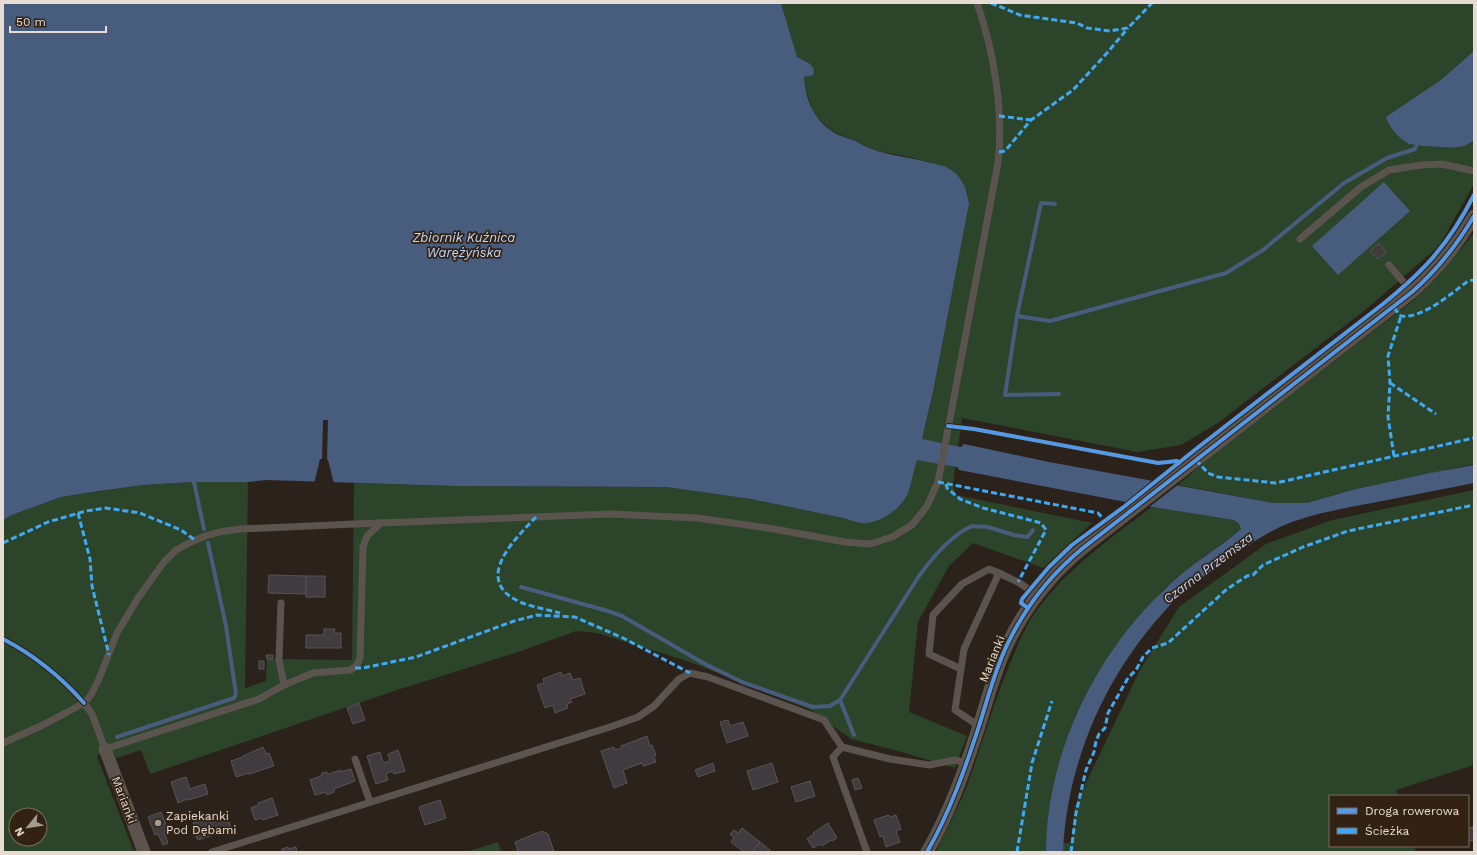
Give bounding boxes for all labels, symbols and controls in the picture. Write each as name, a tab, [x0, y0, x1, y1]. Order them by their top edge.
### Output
scale bar	[10, 8, 106, 34]
text: 50 m	[16, 15, 46, 29]
water label: Zbiornik Kuźnica Warężyńska	[412, 230, 515, 260]
water label: Czarna Przemsza	[1160, 529, 1256, 607]
street label: Marianki	[976, 634, 1008, 684]
street label: Marianki	[109, 774, 139, 826]
legend	[1329, 795, 1469, 847]
text: Droga rowerowa	[1365, 804, 1460, 818]
north arrow	[8, 807, 48, 847]
place label: Zapiekanki Pod Dębami	[166, 809, 237, 837]
marker: Zapiekanki Pod Dębami	[153, 818, 163, 828]
text: Ścieżka	[1365, 824, 1410, 838]
text: N	[12, 825, 27, 839]

